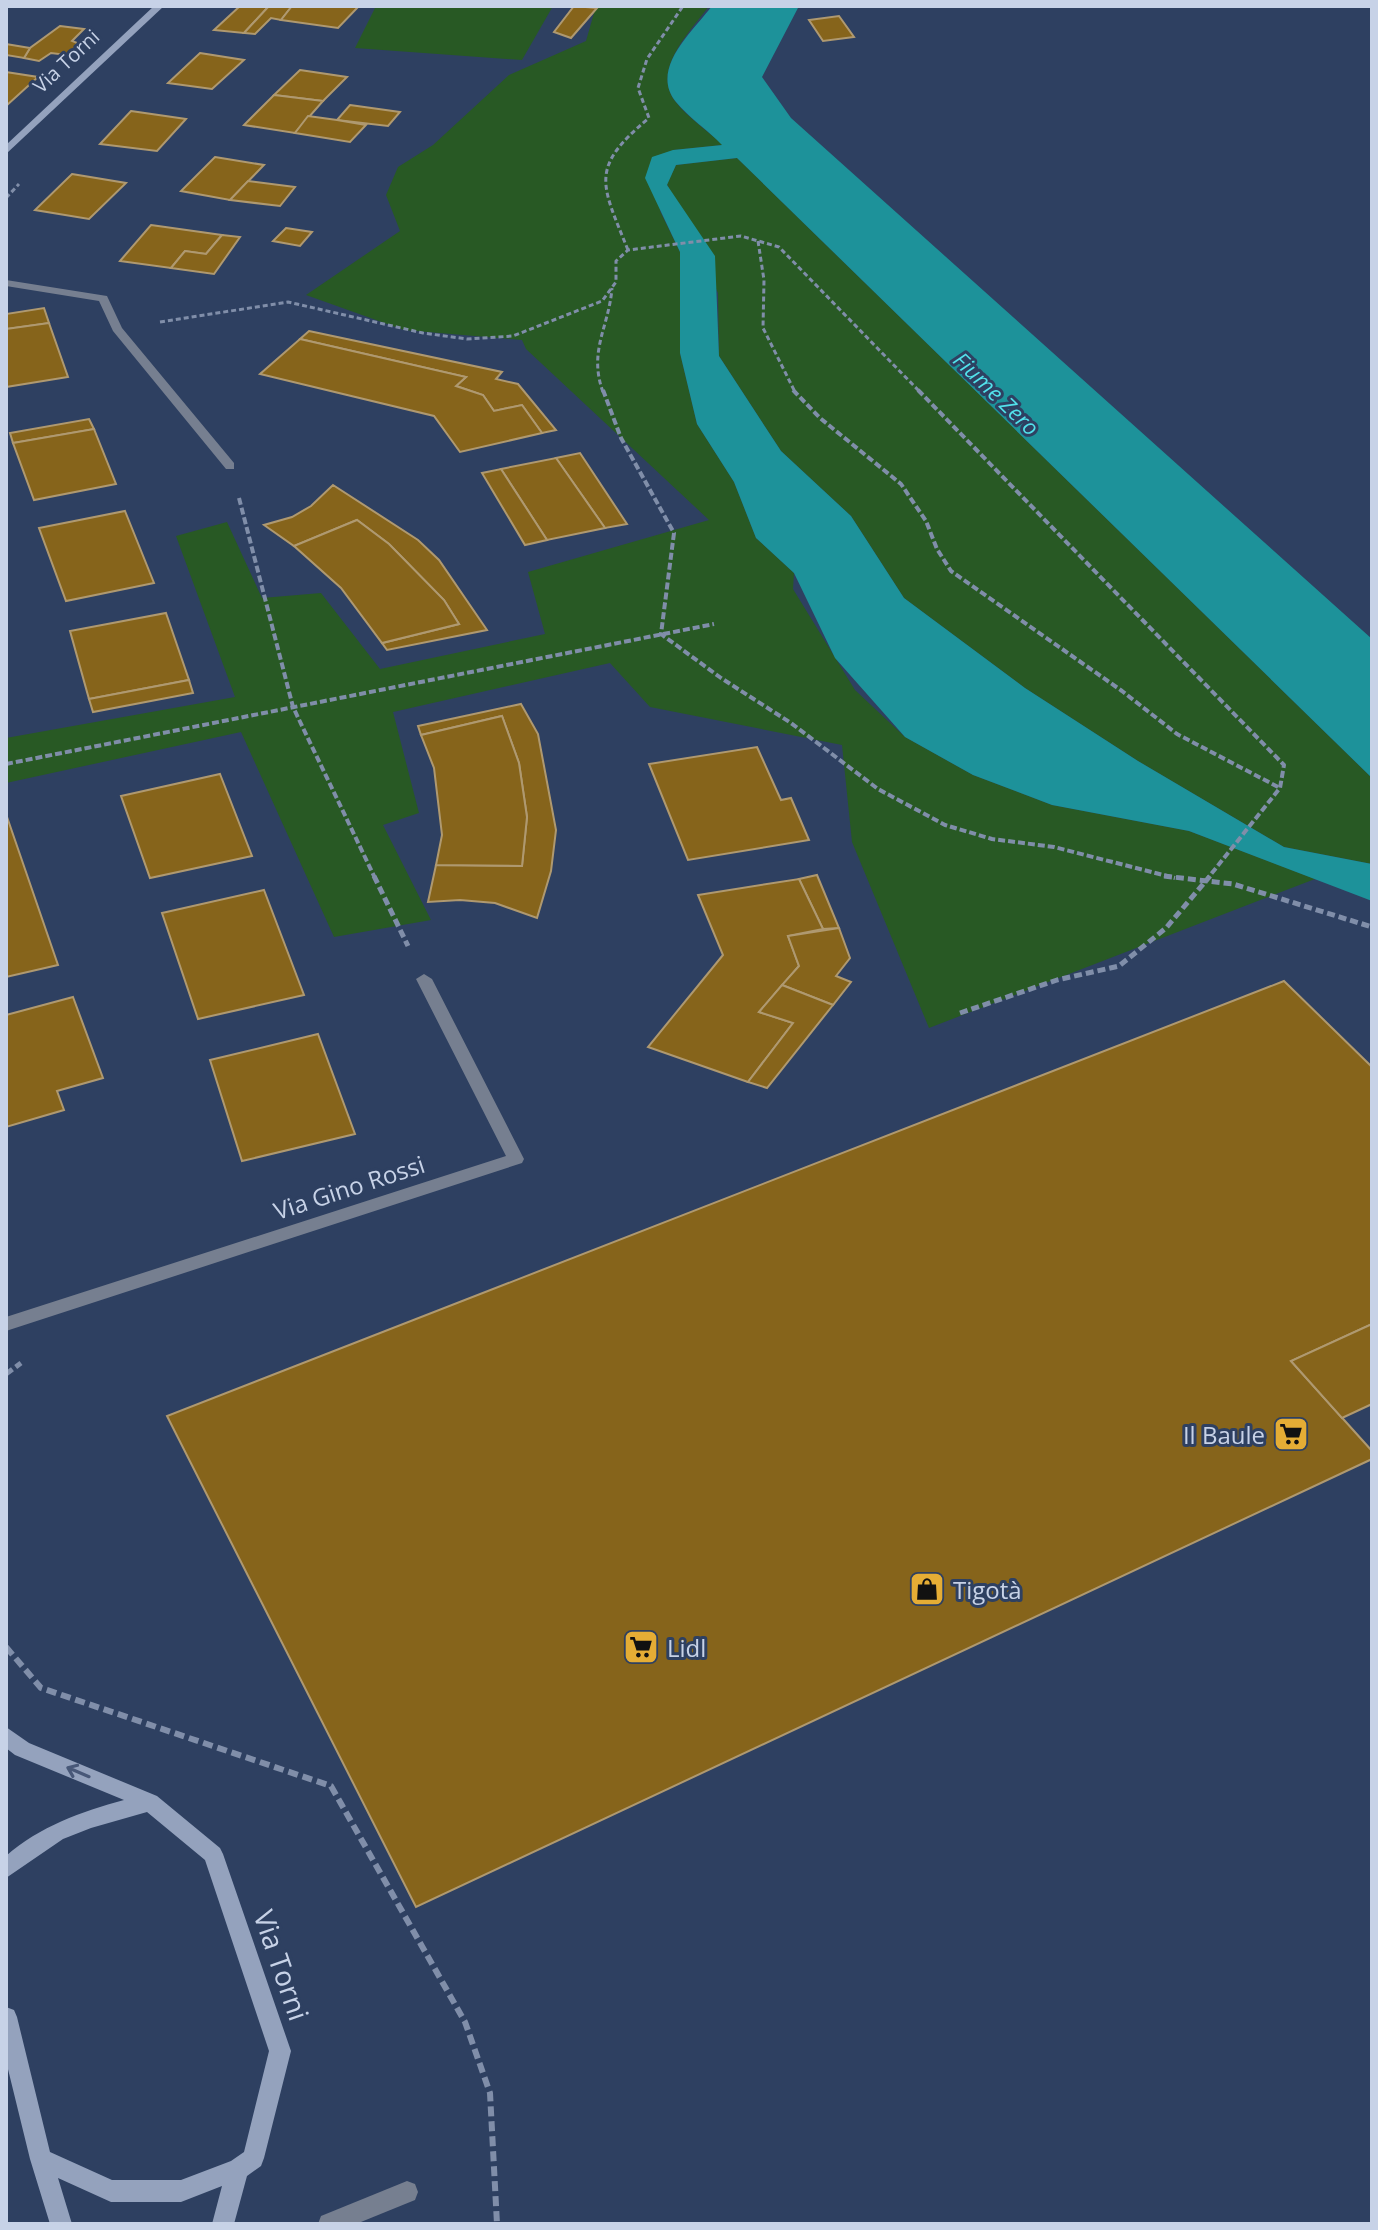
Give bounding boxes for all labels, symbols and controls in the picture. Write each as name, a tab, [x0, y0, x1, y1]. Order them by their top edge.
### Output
street label: Via Torni	[27, 23, 105, 99]
water label: Fiume Zero	[948, 345, 1046, 441]
street label: Via Gino Rossi	[269, 1147, 429, 1227]
supermarket icon: Il Baule	[1272, 1415, 1310, 1453]
place label: Il Baule	[1183, 1418, 1265, 1451]
shop icon: Tigotà	[908, 1570, 946, 1608]
place label: Tigotà	[953, 1573, 1022, 1606]
supermarket icon: Lidl	[622, 1628, 660, 1666]
place label: Lidl	[667, 1631, 706, 1664]
one-way arrow	[66, 1764, 91, 1778]
street label: Via Torni	[245, 1905, 319, 2025]

